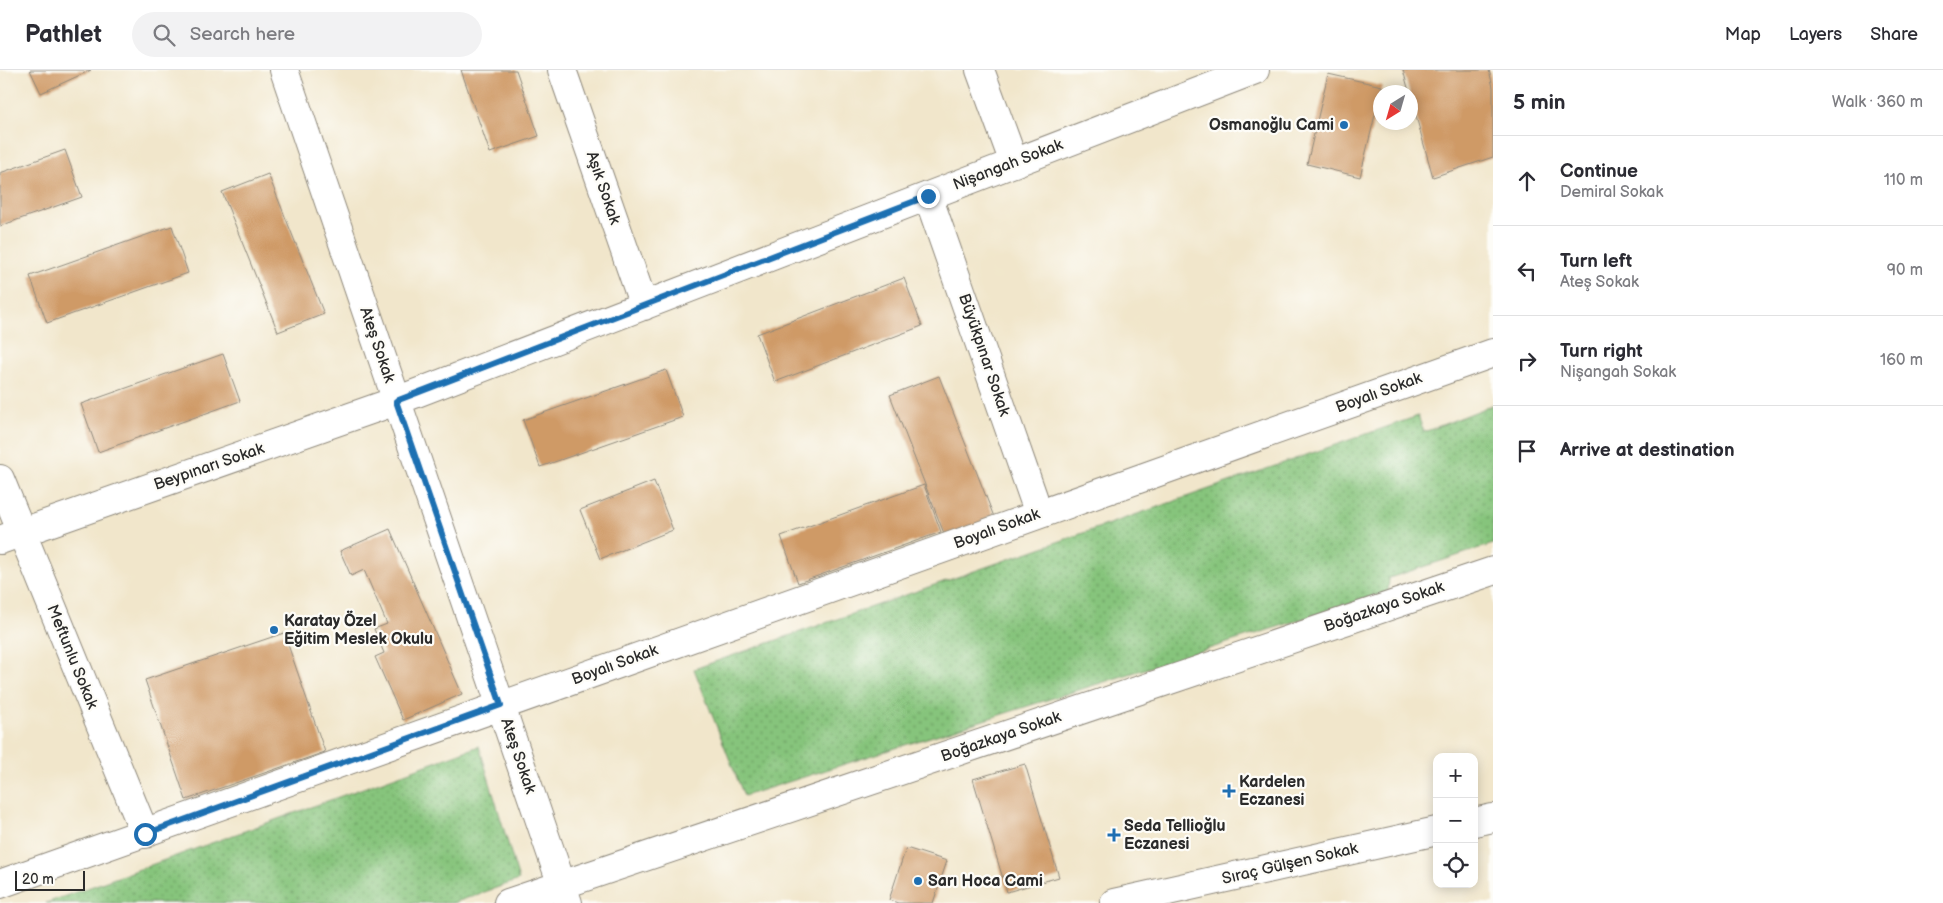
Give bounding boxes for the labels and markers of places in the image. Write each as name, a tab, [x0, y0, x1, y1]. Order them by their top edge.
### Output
place label: Osmanoğlu Cami	[1209, 116, 1334, 135]
marker: Osmanoğlu Cami	[1338, 119, 1350, 131]
place label: Karatay Özel Eğitim Meslek Okulu	[284, 610, 433, 649]
marker: Karatay Özel Eğitim Meslek Okulu	[268, 624, 280, 636]
place label: Kardelen Eczanesi	[1239, 773, 1305, 810]
marker: Kardelen Eczanesi	[1223, 785, 1235, 797]
place label: Seda Tellioğlu Eczanesi	[1124, 817, 1225, 854]
marker: Seda Tellioğlu Eczanesi	[1108, 829, 1120, 841]
place label: Sarı Hoca Cami	[928, 872, 1043, 891]
marker: Sarı Hoca Cami	[912, 875, 924, 887]

